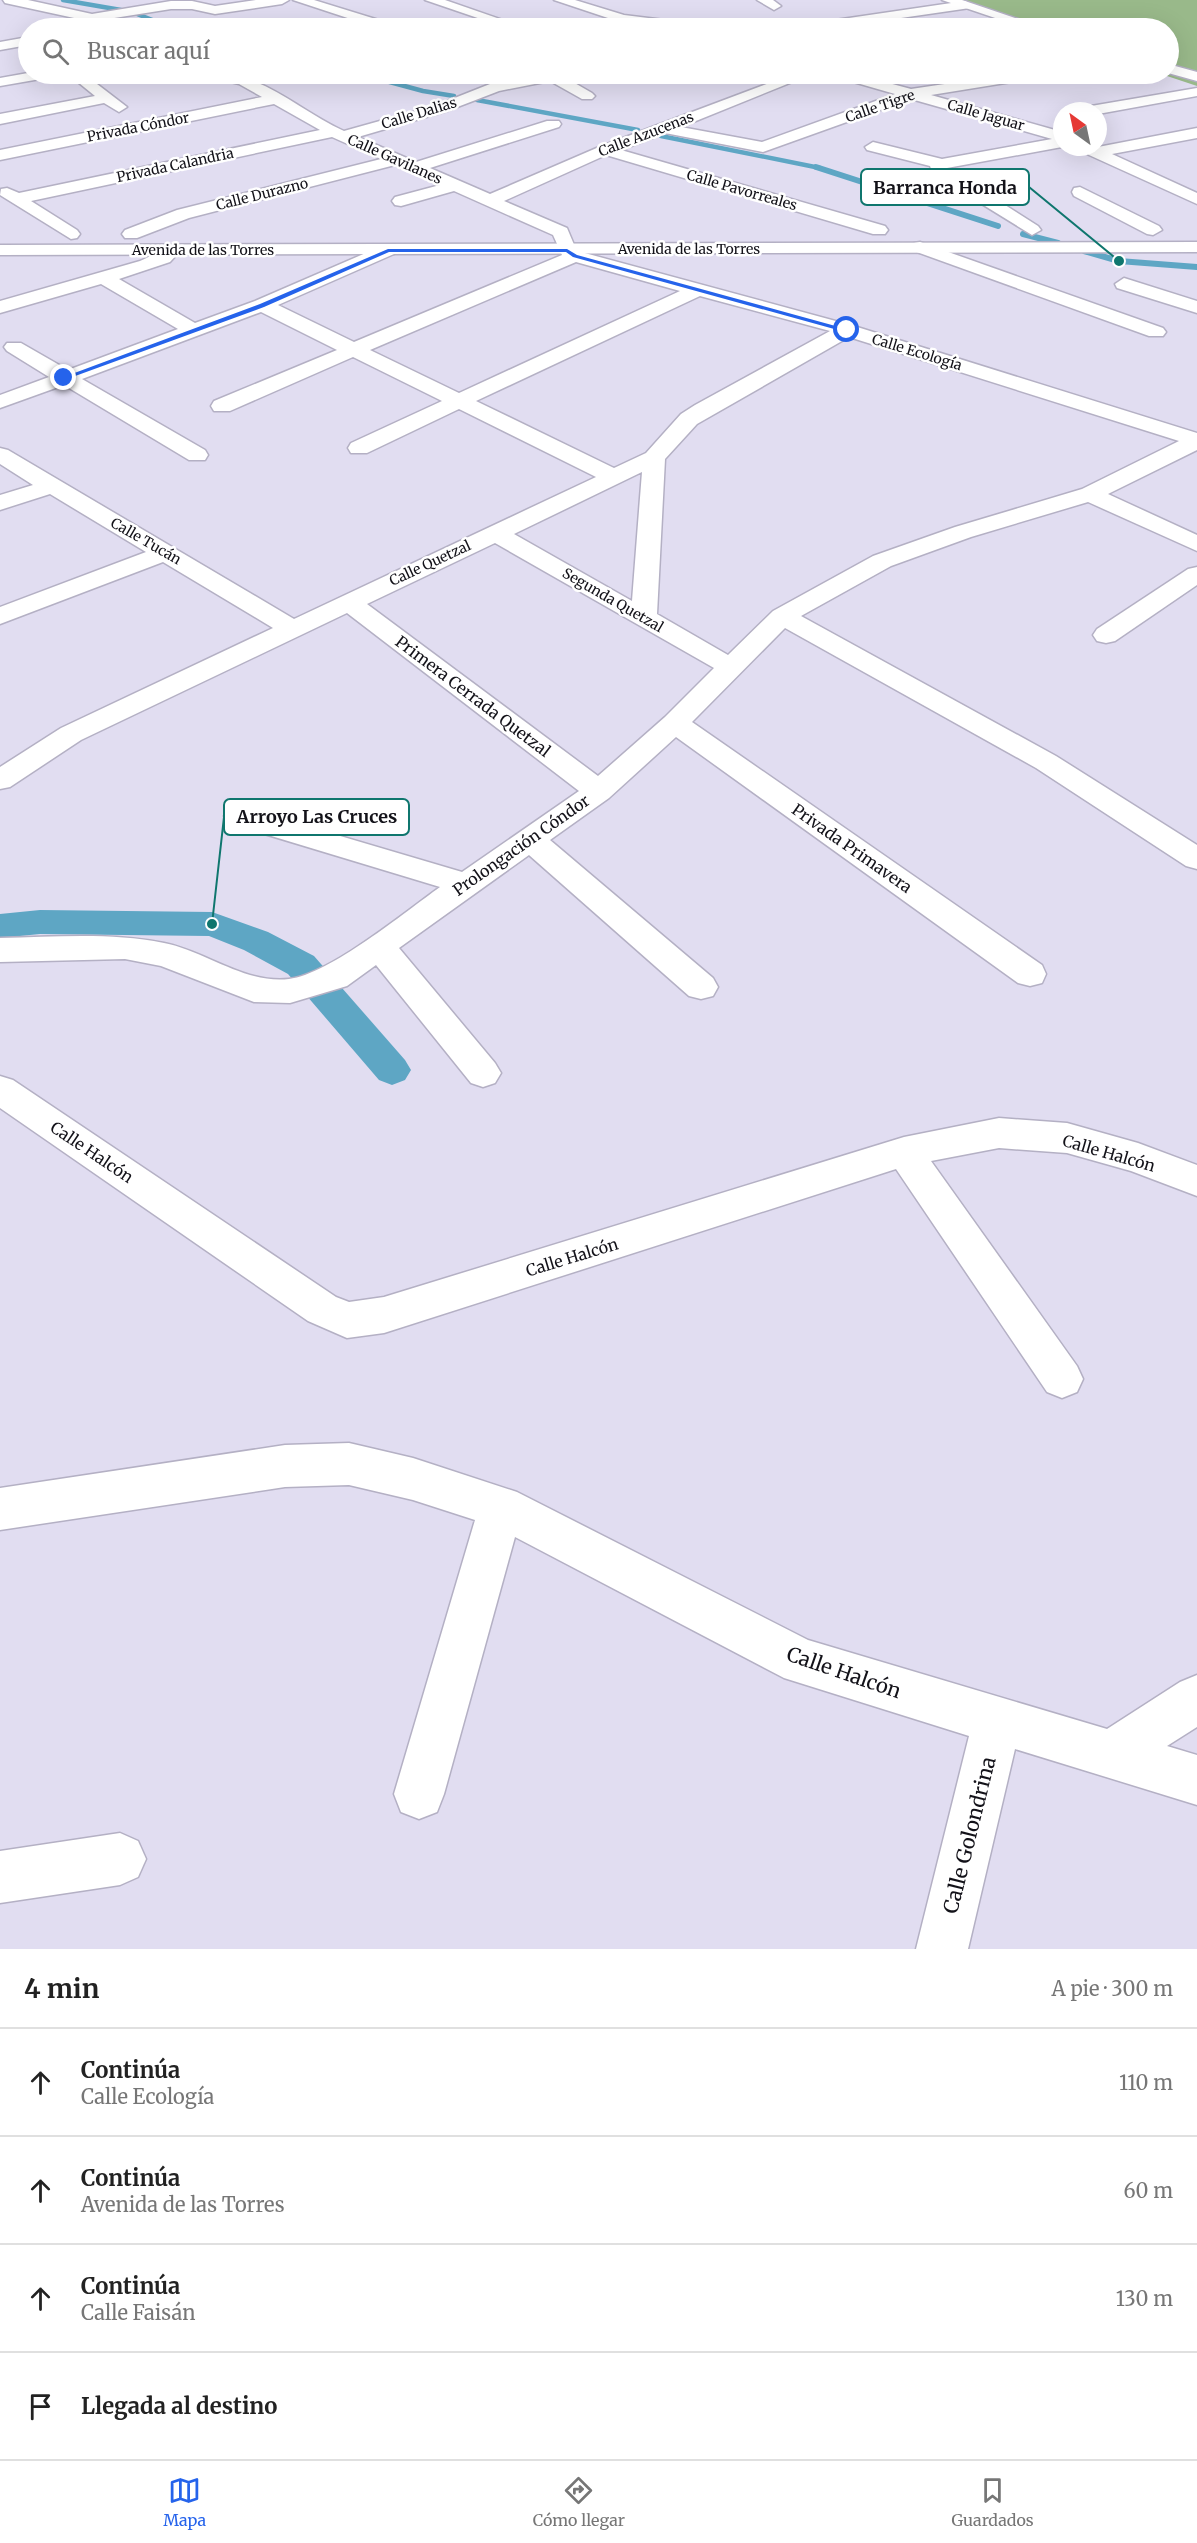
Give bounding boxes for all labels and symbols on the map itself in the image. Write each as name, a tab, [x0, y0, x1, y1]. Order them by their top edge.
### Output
street label: Calle Tigre	[843, 86, 917, 126]
street label: Calle Dalias	[379, 93, 459, 133]
street label: Calle Jaguar	[945, 95, 1027, 135]
north arrow	[1053, 102, 1107, 156]
street label: Privada Cóndor	[85, 108, 191, 146]
street label: Calle Azucenas	[596, 108, 696, 160]
street label: Calle Gavilanes	[345, 130, 445, 188]
street label: Privada Calandria	[115, 144, 236, 186]
street label: Calle Pavorreales	[685, 166, 799, 214]
callout: Barranca Honda	[861, 169, 1029, 205]
street label: Calle Durazno	[214, 174, 310, 214]
text: Barranca Honda	[873, 176, 1017, 199]
street label: Avenida de las Torres	[617, 240, 760, 258]
street label: Avenida de las Torres	[131, 241, 274, 259]
route start	[833, 316, 859, 342]
street label: Calle Ecología	[870, 330, 965, 374]
route end	[50, 364, 76, 390]
street label: Calle Tucán	[108, 514, 184, 568]
street label: Calle Quetzal	[386, 536, 474, 590]
street label: Segunda Quetzal	[559, 564, 667, 637]
street label: Primera Cerrada Quetzal	[391, 631, 555, 761]
street label: Prolongación Cóndor	[449, 790, 593, 900]
callout: Arroyo Las Cruces	[224, 799, 409, 835]
street label: Privada Primavera	[788, 799, 916, 897]
text: Arroyo Las Cruces	[236, 805, 397, 828]
street label: Calle Halcón	[47, 1117, 137, 1187]
street label: Calle Halcón	[1060, 1130, 1158, 1176]
street label: Calle Halcón	[523, 1233, 621, 1281]
street label: Calle Halcón	[784, 1641, 904, 1703]
street label: Calle Golondrina	[937, 1754, 1001, 1916]

